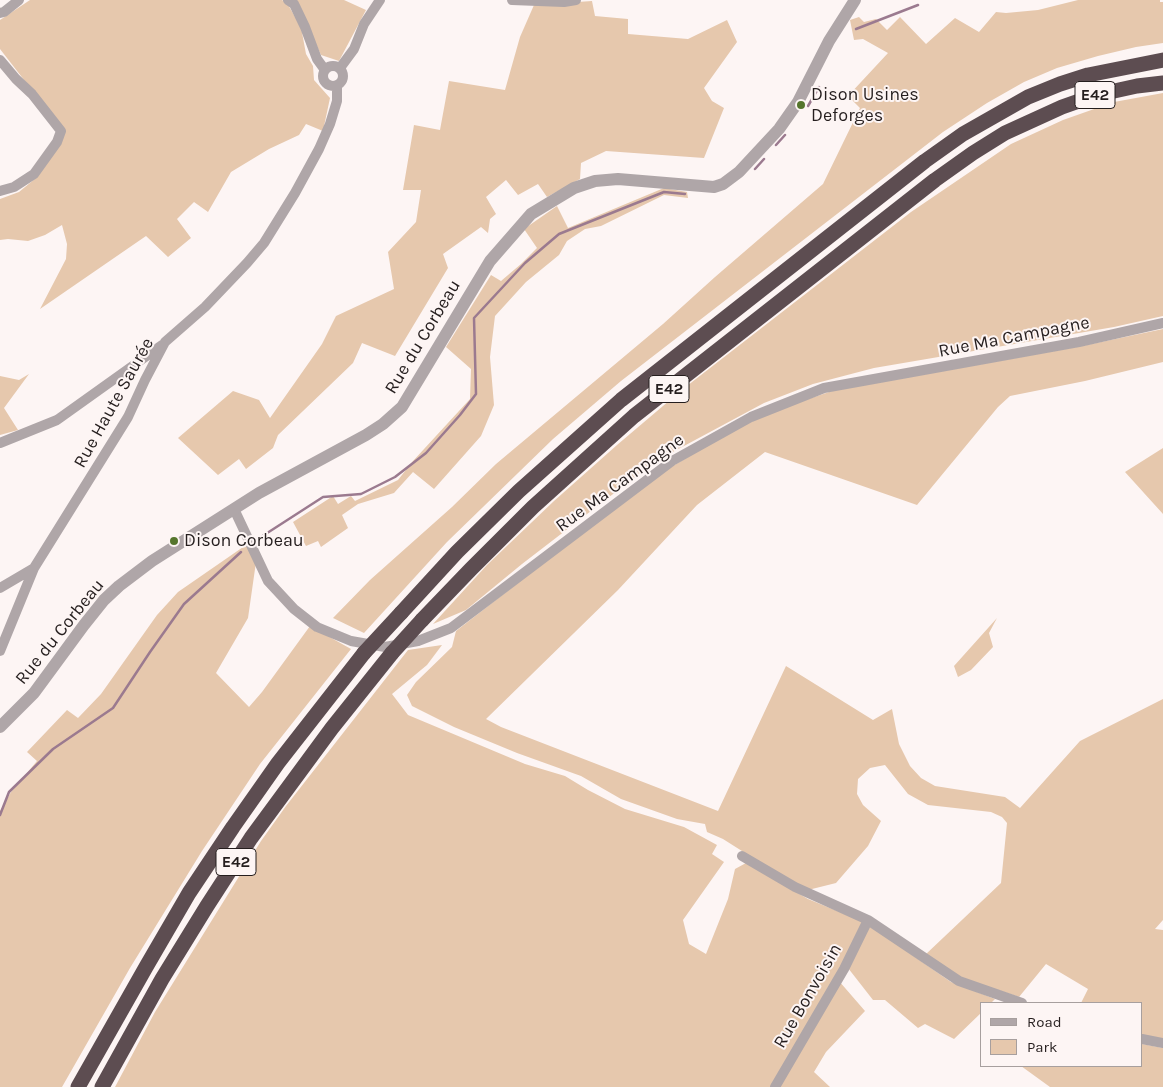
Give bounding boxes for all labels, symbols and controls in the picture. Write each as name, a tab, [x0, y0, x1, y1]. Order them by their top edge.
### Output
road number: E42	[1075, 82, 1115, 108]
place label: Dison Usines Deforges	[811, 84, 919, 126]
marker: Dison Usines Deforges	[795, 99, 807, 111]
street label: Rue du Corbeau	[380, 276, 466, 398]
street label: Rue Ma Campagne	[937, 312, 1091, 362]
street label: Rue Haute Saurée	[69, 334, 159, 472]
road number: E42	[649, 376, 689, 402]
street label: Rue Ma Campagne	[552, 429, 688, 537]
place label: Dison Corbeau	[184, 530, 304, 552]
marker: Dison Corbeau	[168, 535, 180, 547]
street label: Rue du Corbeau	[11, 575, 109, 689]
road number: E42	[216, 849, 256, 876]
street label: Rue Bonvoisin	[769, 940, 847, 1052]
legend	[980, 1002, 1143, 1067]
text: Road	[1027, 1013, 1062, 1031]
text: Park	[1027, 1038, 1057, 1056]

